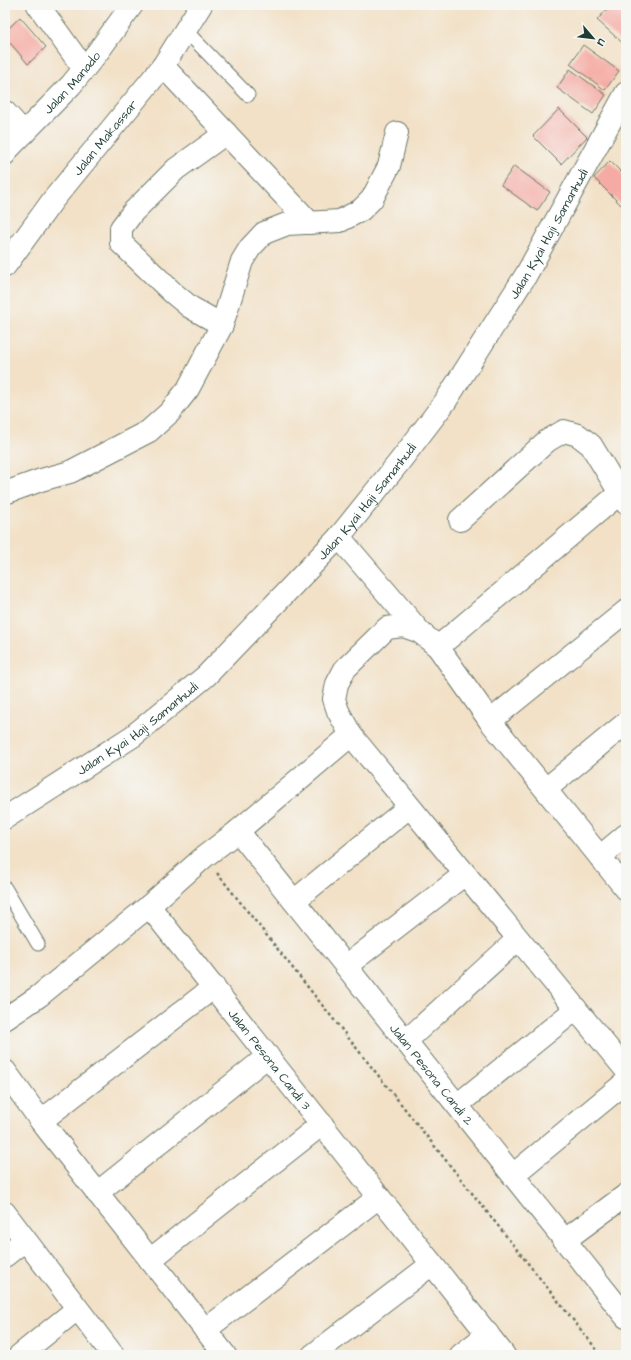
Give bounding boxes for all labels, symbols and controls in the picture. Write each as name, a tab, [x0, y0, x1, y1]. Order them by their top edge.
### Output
north arrow	[573, 18, 613, 58]
text: U	[593, 35, 610, 49]
street label: Jalan Manado	[39, 47, 105, 118]
street label: Jalan Makassar	[69, 96, 142, 179]
street label: Jalan Kyai Haji Samanhudi	[505, 166, 593, 303]
street label: Jalan Kyai Haji Samanhudi	[314, 439, 421, 564]
street label: Jalan Kyai Haji Samanhudi	[74, 678, 202, 780]
street label: Jalan Pesona Candi 3	[224, 1005, 315, 1114]
street label: Jalan Pesona Candi 2	[385, 1020, 478, 1130]

